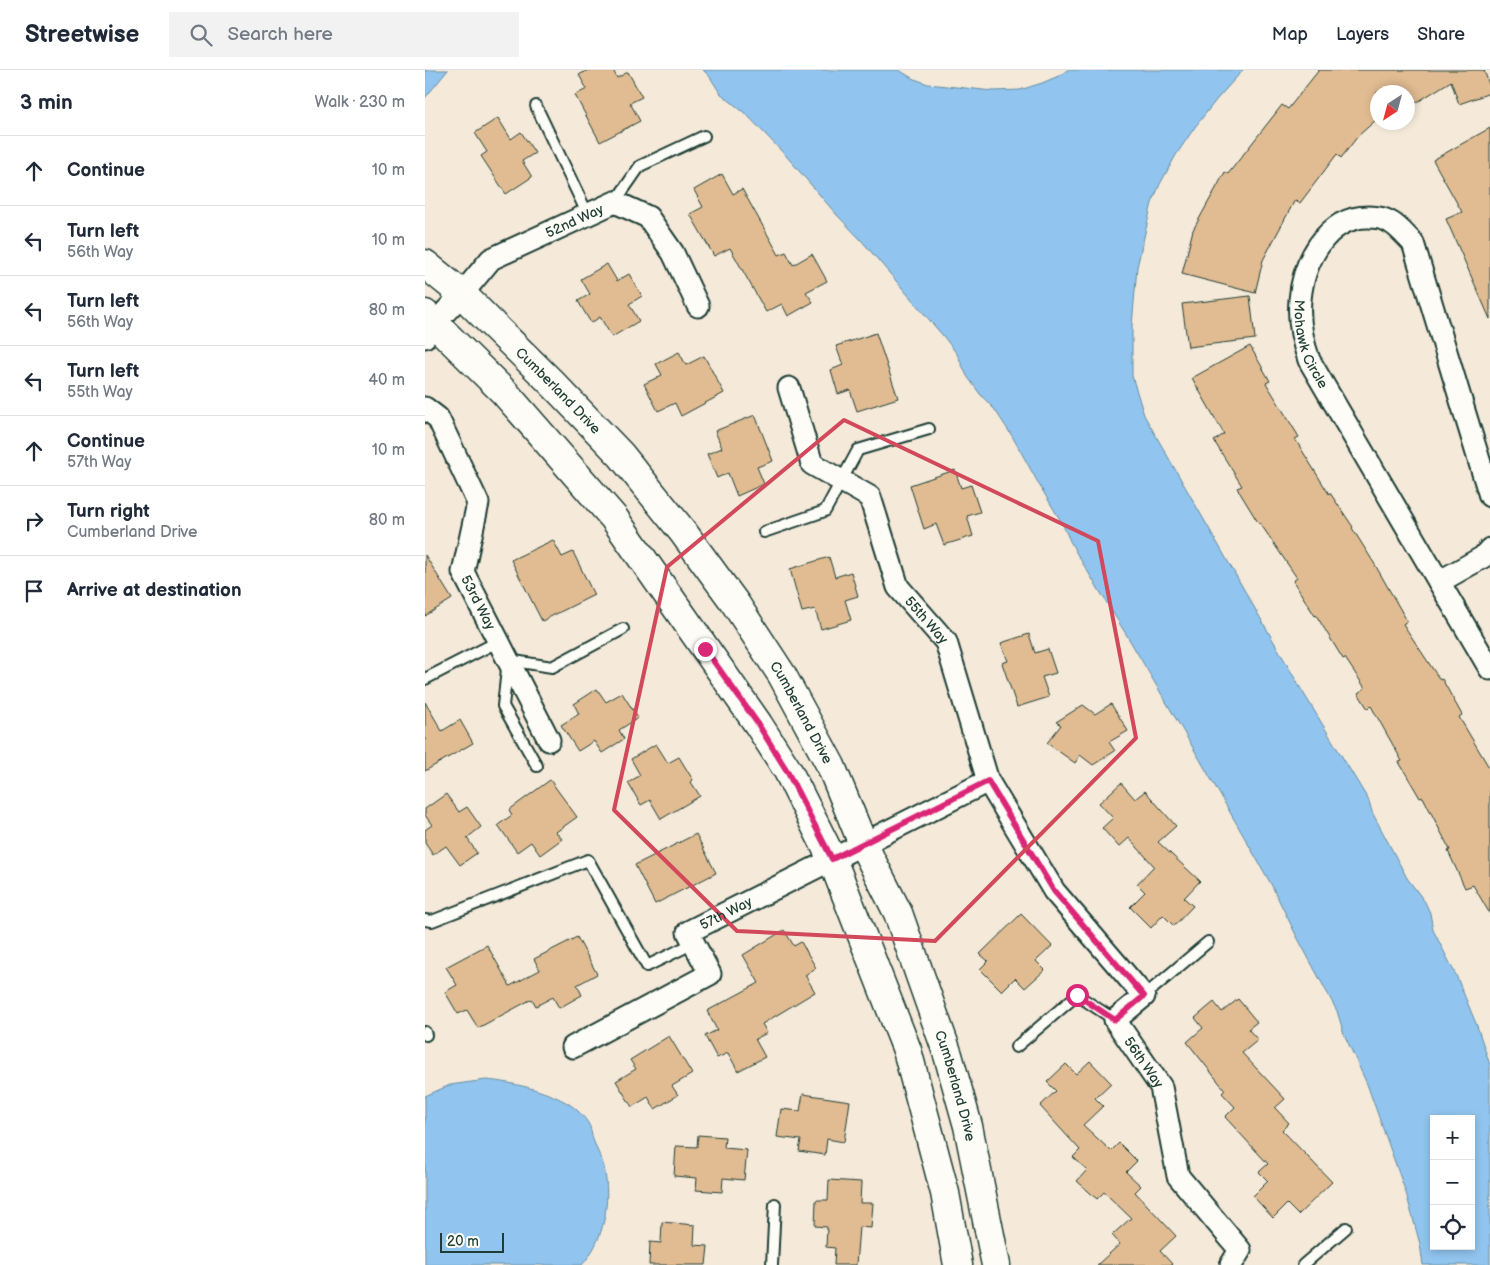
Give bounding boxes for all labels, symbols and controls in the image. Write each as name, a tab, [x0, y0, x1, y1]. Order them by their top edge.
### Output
search box	[169, 12, 519, 57]
text: Streetwise	[25, 20, 139, 49]
icon: search	[187, 21, 215, 49]
text: Search here	[227, 23, 333, 46]
text: Map	[1272, 24, 1308, 45]
text: Layers	[1336, 24, 1389, 45]
text: Share	[1417, 24, 1465, 45]
north arrow	[1370, 85, 1415, 130]
text: 3 min	[20, 90, 73, 115]
text: Walk · 230 m	[315, 93, 405, 112]
icon: ahead	[20, 157, 48, 185]
text: Continue	[67, 159, 145, 182]
text: 10 m	[372, 161, 405, 180]
street label: 52nd Way	[543, 200, 607, 242]
text: Turn left	[67, 220, 139, 243]
icon: left	[20, 227, 48, 255]
text: 10 m	[372, 231, 405, 250]
text: 56th Way	[67, 243, 133, 262]
text: Turn left	[67, 290, 139, 313]
icon: left	[20, 297, 48, 325]
street label: Mohawk Circle	[1290, 299, 1332, 391]
text: 80 m	[369, 301, 405, 320]
text: 56th Way	[67, 313, 133, 332]
street label: Cumberland Drive	[512, 344, 604, 438]
text: Turn left	[67, 360, 139, 383]
icon: left	[20, 367, 48, 395]
text: 40 m	[368, 371, 405, 390]
text: 55th Way	[67, 383, 133, 402]
text: Continue	[67, 430, 145, 453]
icon: ahead	[20, 437, 48, 465]
text: 10 m	[372, 441, 405, 460]
text: 57th Way	[67, 453, 131, 472]
text: Turn right	[67, 500, 150, 523]
icon: right	[20, 507, 48, 535]
text: 80 m	[369, 511, 405, 530]
text: Cumberland Drive	[67, 523, 198, 542]
street label: 53rd Way	[457, 572, 499, 633]
icon: arrive	[20, 577, 48, 605]
text: Arrive at destination	[67, 579, 242, 602]
street label: 55th Way	[901, 593, 952, 648]
route end	[694, 638, 717, 661]
street label: Cumberland Drive	[766, 658, 836, 767]
street label: 57th Way	[697, 893, 756, 934]
route start	[1066, 984, 1089, 1007]
street label: Cumberland Drive	[931, 1028, 979, 1143]
street label: 56th Way	[1120, 1034, 1167, 1092]
map controls	[1430, 1115, 1475, 1250]
button: +	[1430, 1115, 1475, 1160]
button: −	[1430, 1160, 1475, 1205]
button: locate	[1430, 1205, 1475, 1250]
scale bar	[440, 1230, 504, 1253]
text: 20 m	[447, 1233, 479, 1250]

